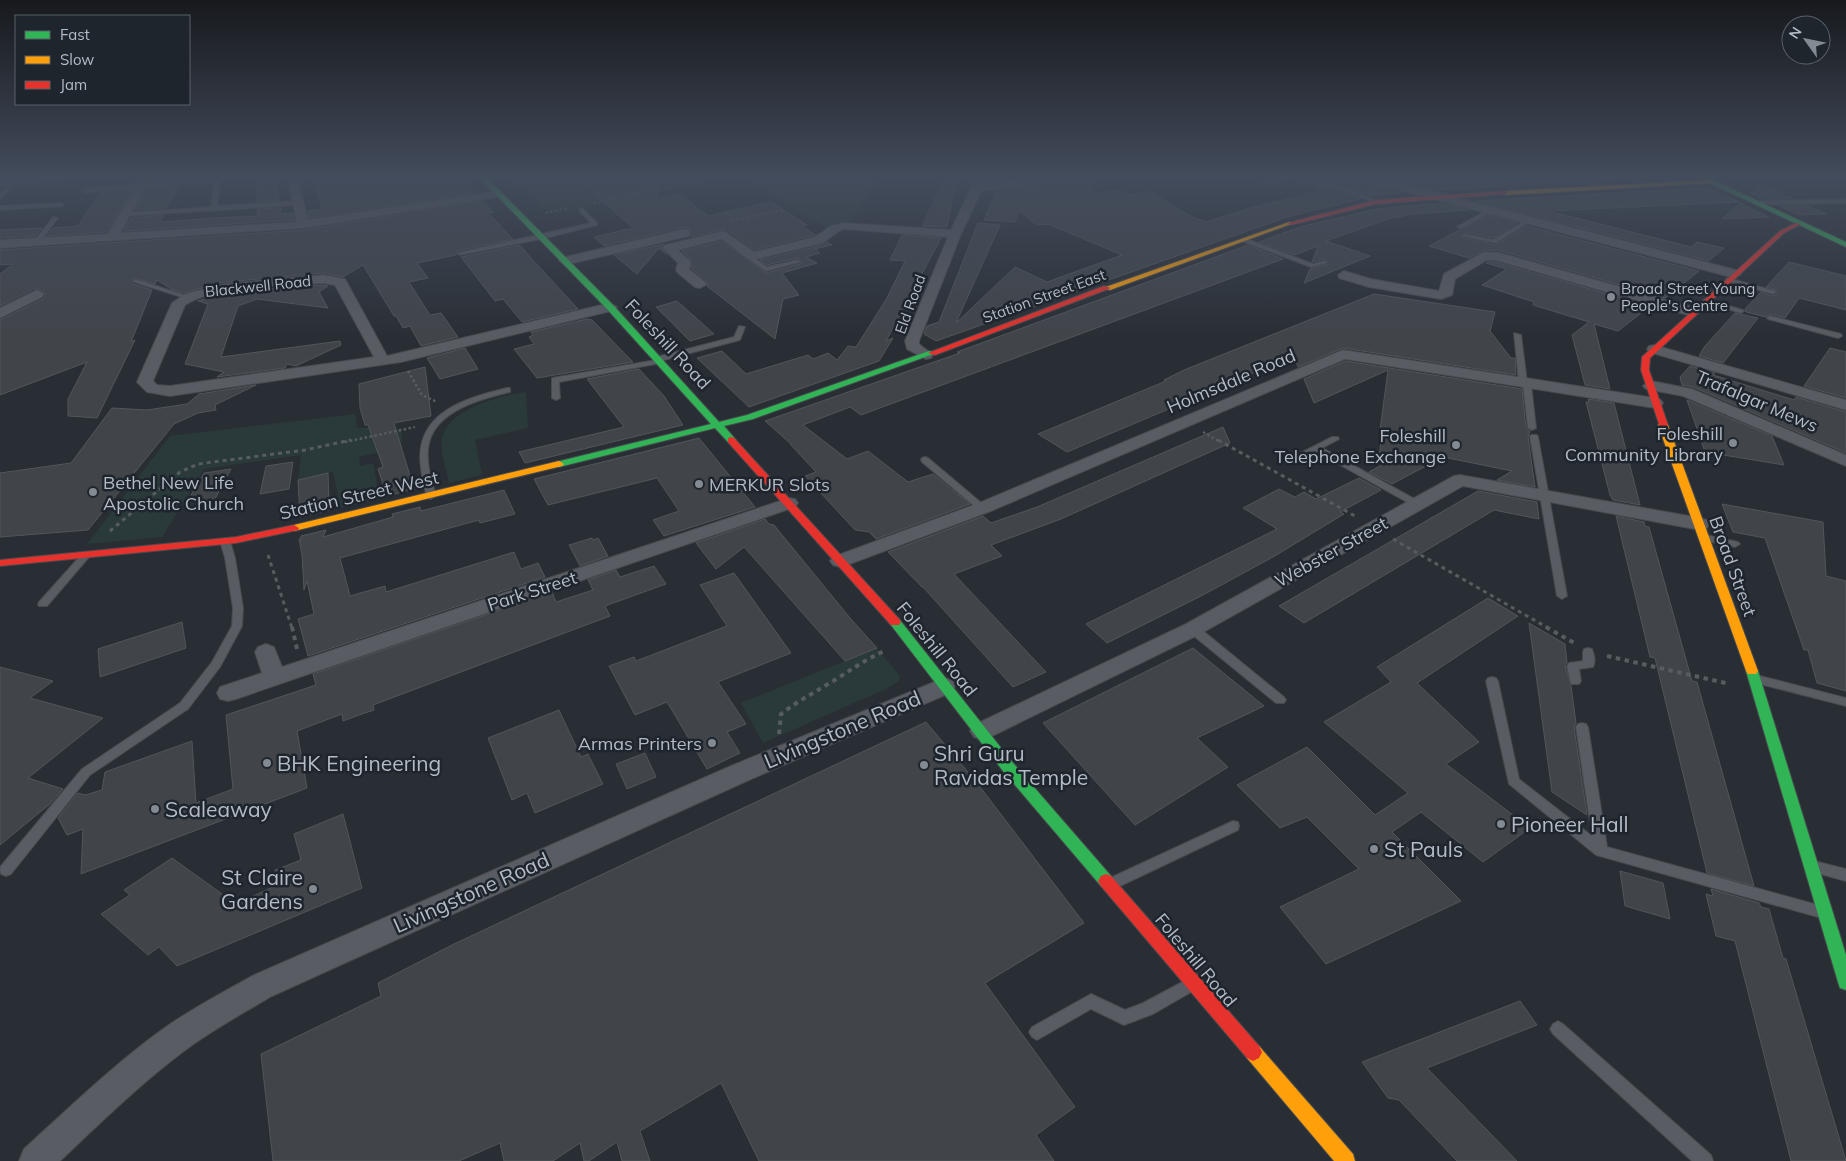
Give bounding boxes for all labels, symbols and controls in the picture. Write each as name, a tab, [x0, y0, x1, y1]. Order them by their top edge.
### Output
legend	[15, 15, 190, 105]
north arrow	[1781, 15, 1831, 65]
text: N	[1785, 24, 1806, 42]
text: Fast	[60, 25, 90, 44]
text: Slow	[60, 50, 94, 69]
text: Jam	[60, 75, 87, 94]
street label: Station Street East	[980, 265, 1108, 327]
street label: Blackwell Road	[204, 271, 312, 301]
street label: Eld Road	[890, 272, 930, 336]
place label: Broad Street Young People's Centre	[1621, 279, 1755, 315]
marker: Broad Street Young People's Centre	[1605, 291, 1617, 303]
street label: Foleshill Road	[620, 294, 716, 394]
street label: Holmsdale Road	[1163, 344, 1299, 418]
street label: Trafalgar Mews	[1693, 365, 1821, 437]
place label: Foleshill Community Library	[1565, 422, 1723, 466]
place label: Foleshill Telephone Exchange	[1275, 424, 1446, 468]
marker: Foleshill Community Library	[1727, 437, 1739, 449]
marker: Foleshill Telephone Exchange	[1450, 439, 1462, 451]
street label: Station Street West	[277, 465, 441, 525]
place label: Bethel New Life Apostolic Church	[103, 471, 244, 515]
place label: MERKUR Slots	[709, 473, 830, 496]
marker: MERKUR Slots	[693, 478, 705, 490]
marker: Bethel New Life Apostolic Church	[87, 486, 99, 498]
street label: Webster Street	[1271, 512, 1391, 592]
street label: Broad Street	[1704, 513, 1762, 619]
street label: Park Street	[485, 566, 579, 616]
street label: Foleshill Road	[892, 597, 982, 701]
street label: Livingstone Road	[760, 684, 924, 774]
place label: Armas Printers	[578, 732, 702, 755]
marker: Armas Printers	[706, 737, 718, 749]
place label: Shri Guru Ravidas Temple	[934, 740, 1088, 790]
place label: BHK Engineering	[277, 750, 441, 776]
marker: BHK Engineering	[261, 757, 273, 769]
marker: Shri Guru Ravidas Temple	[918, 759, 930, 771]
place label: Scaleaway	[165, 796, 272, 822]
marker: Scaleaway	[149, 803, 161, 815]
place label: Pioneer Hall	[1511, 811, 1629, 837]
marker: Pioneer Hall	[1495, 818, 1507, 830]
place label: St Pauls	[1384, 836, 1463, 862]
marker: St Pauls	[1368, 843, 1380, 855]
street label: Livingstone Road	[389, 846, 553, 938]
place label: St Claire Gardens	[221, 864, 303, 914]
marker: St Claire Gardens	[307, 883, 319, 895]
street label: Foleshill Road	[1150, 908, 1242, 1012]

